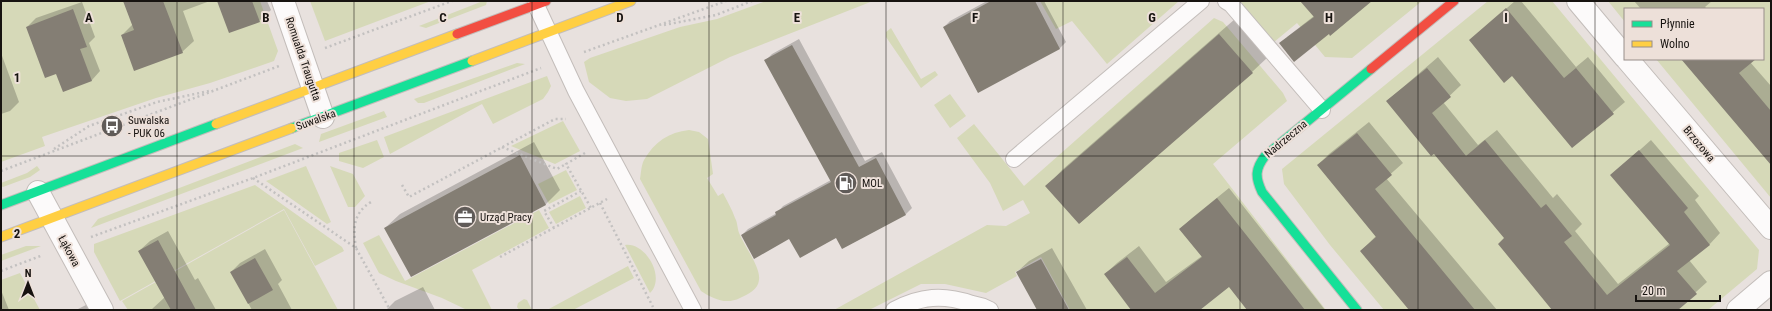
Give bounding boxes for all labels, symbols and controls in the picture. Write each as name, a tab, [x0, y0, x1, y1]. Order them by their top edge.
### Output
legend	[1624, 8, 1764, 60]
text: A	[85, 10, 93, 25]
text: B	[262, 10, 270, 25]
text: C	[439, 10, 447, 25]
text: D	[616, 10, 624, 25]
text: E	[794, 10, 801, 25]
text: F	[972, 10, 978, 25]
text: G	[1148, 10, 1156, 25]
text: H	[1325, 10, 1333, 25]
text: I	[1504, 10, 1508, 25]
street label: Romualda Traugutta	[283, 16, 323, 102]
text: Płynnie	[1660, 17, 1695, 31]
text: Wolno	[1660, 37, 1690, 51]
text: 1	[14, 70, 20, 85]
street label: Suwalska	[294, 107, 338, 133]
bus stop icon: Suwalska - PUK 06	[99, 113, 125, 139]
place label: Suwalska - PUK 06	[128, 114, 169, 140]
street label: Nadrzeczna	[1262, 118, 1310, 160]
street label: Brzozowa	[1680, 124, 1718, 164]
fuel station icon: MOL	[833, 170, 859, 196]
place label: MOL	[862, 177, 882, 190]
office icon: Urząd Pracy	[452, 204, 478, 230]
place label: Urząd Pracy	[480, 211, 532, 224]
text: 2	[14, 226, 21, 241]
street label: Łąkowa	[55, 233, 83, 269]
north arrow	[8, 263, 48, 303]
text: N	[25, 267, 32, 280]
scale bar	[1636, 277, 1720, 303]
text: 20 m	[1642, 284, 1666, 298]

